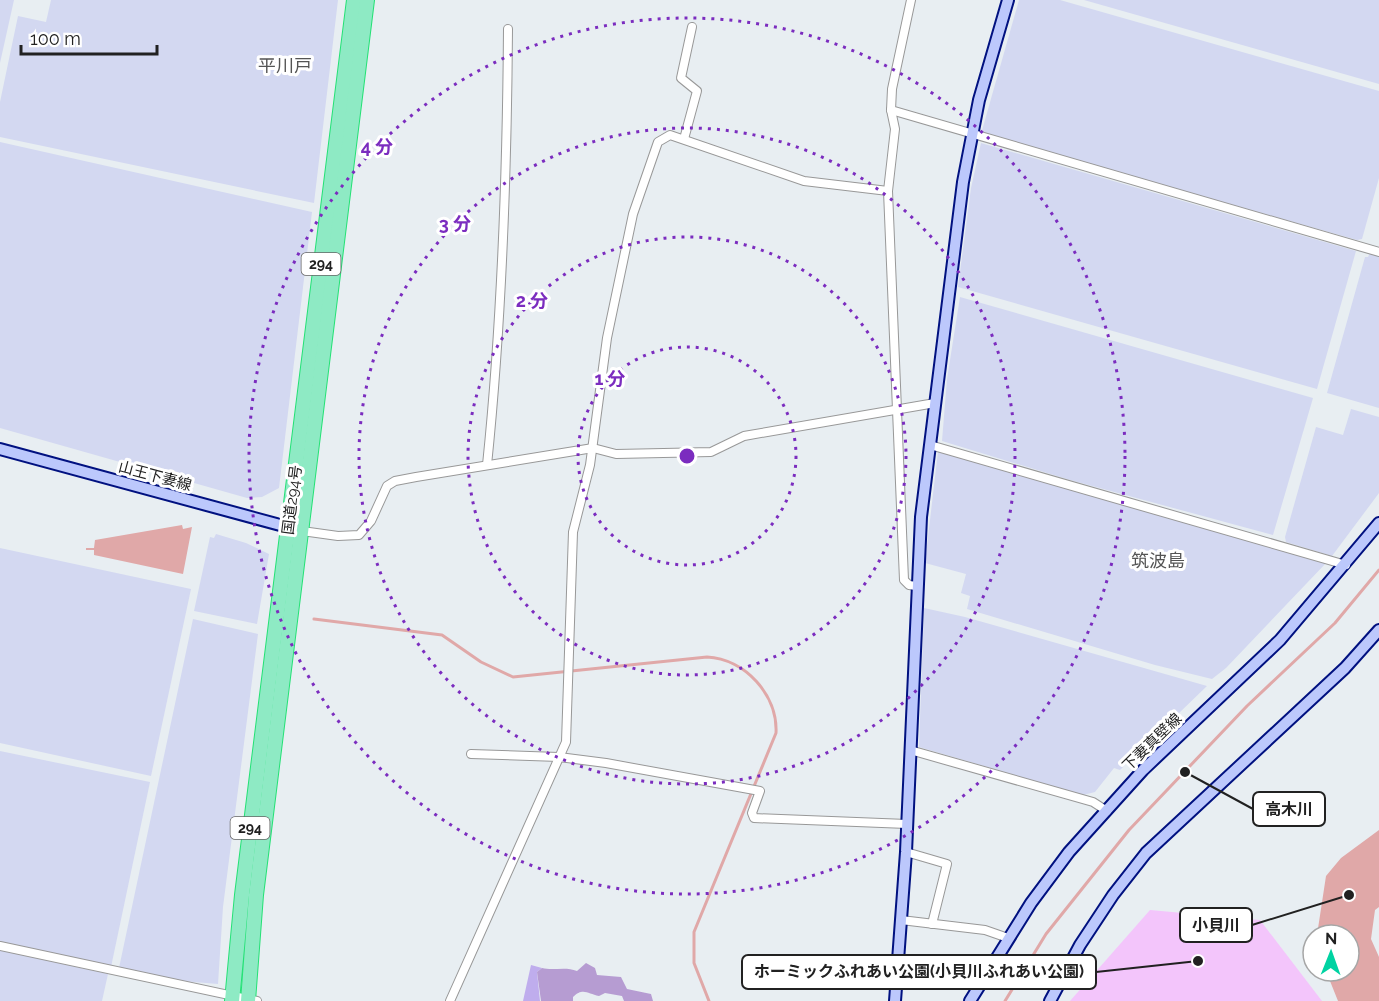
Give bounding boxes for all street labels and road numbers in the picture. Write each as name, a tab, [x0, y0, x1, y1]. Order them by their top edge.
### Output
road number: 294	[302, 253, 340, 275]
street label: 山王下妻線	[116, 458, 194, 494]
street label: 国道294号	[279, 464, 305, 536]
street label: 下妻真壁線	[1119, 709, 1185, 775]
road number: 294	[230, 817, 270, 839]

